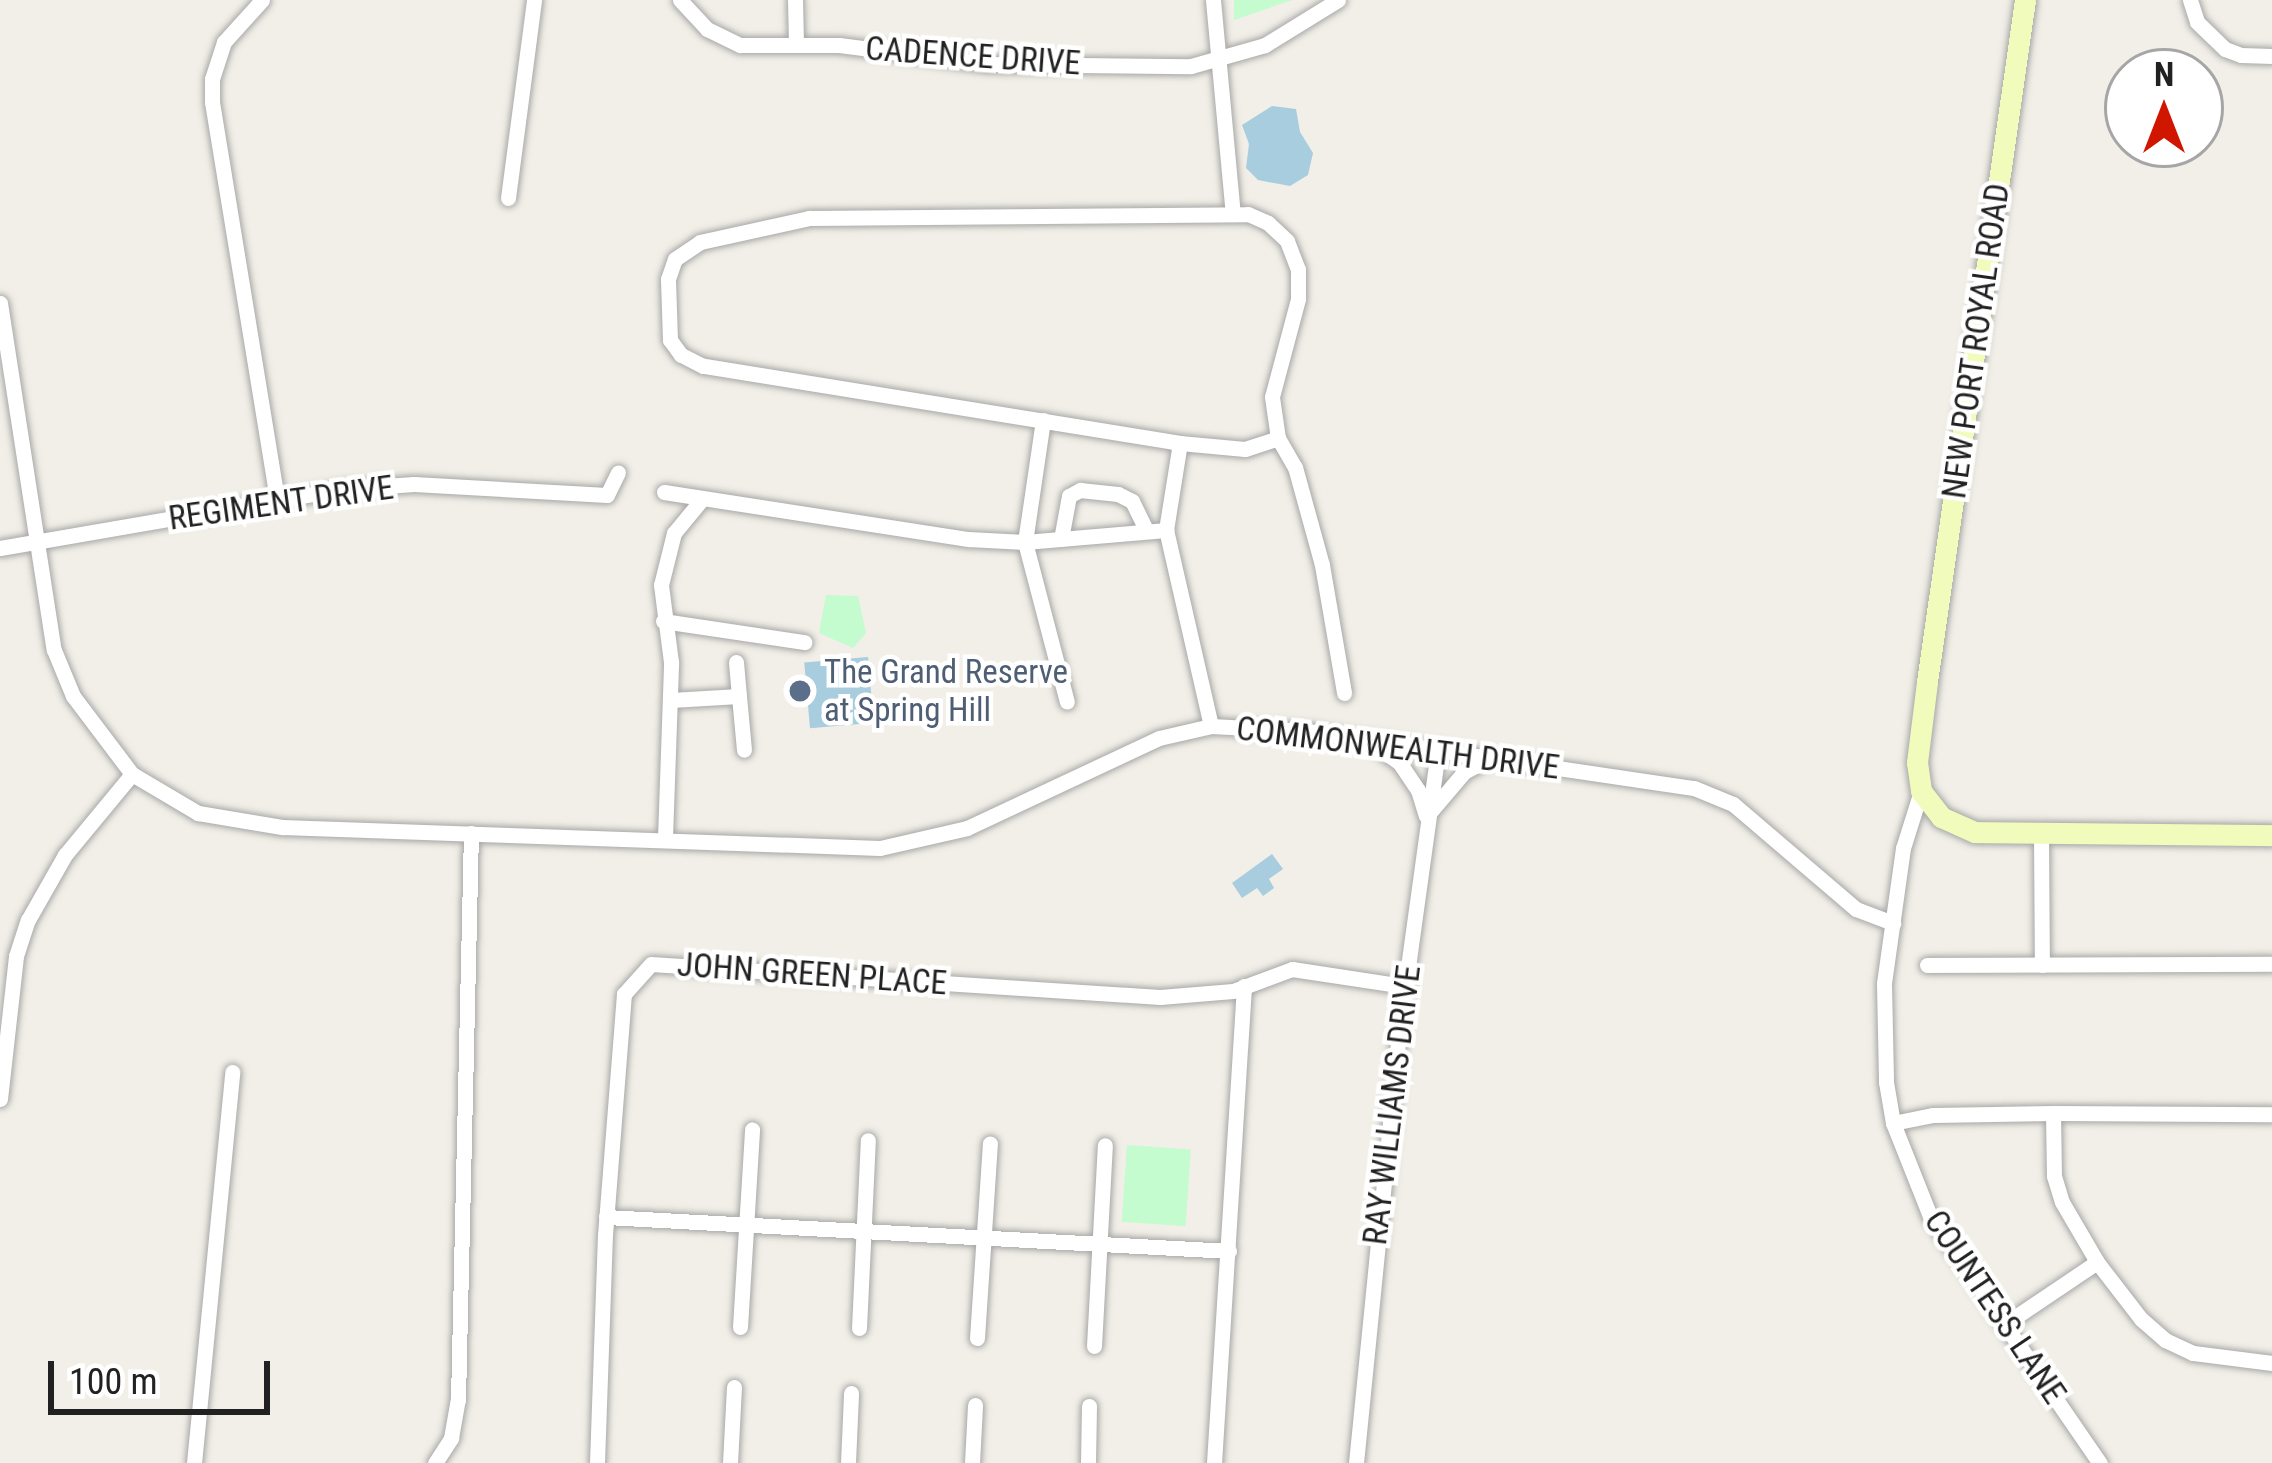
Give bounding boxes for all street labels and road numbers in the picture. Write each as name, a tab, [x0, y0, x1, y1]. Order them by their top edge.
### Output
street label: CADENCE DRIVE	[864, 29, 1082, 83]
street label: NEW PORT ROYAL ROAD	[1934, 181, 2018, 501]
street label: REGIMENT DRIVE	[166, 468, 396, 538]
street label: COMMONWEALTH DRIVE	[1234, 709, 1562, 787]
street label: JOHN GREEN PLACE	[676, 945, 948, 1003]
street label: RAY WILLIAMS DRIVE	[1355, 963, 1429, 1247]
street label: COUNTESS LANE	[1916, 1203, 2074, 1411]

